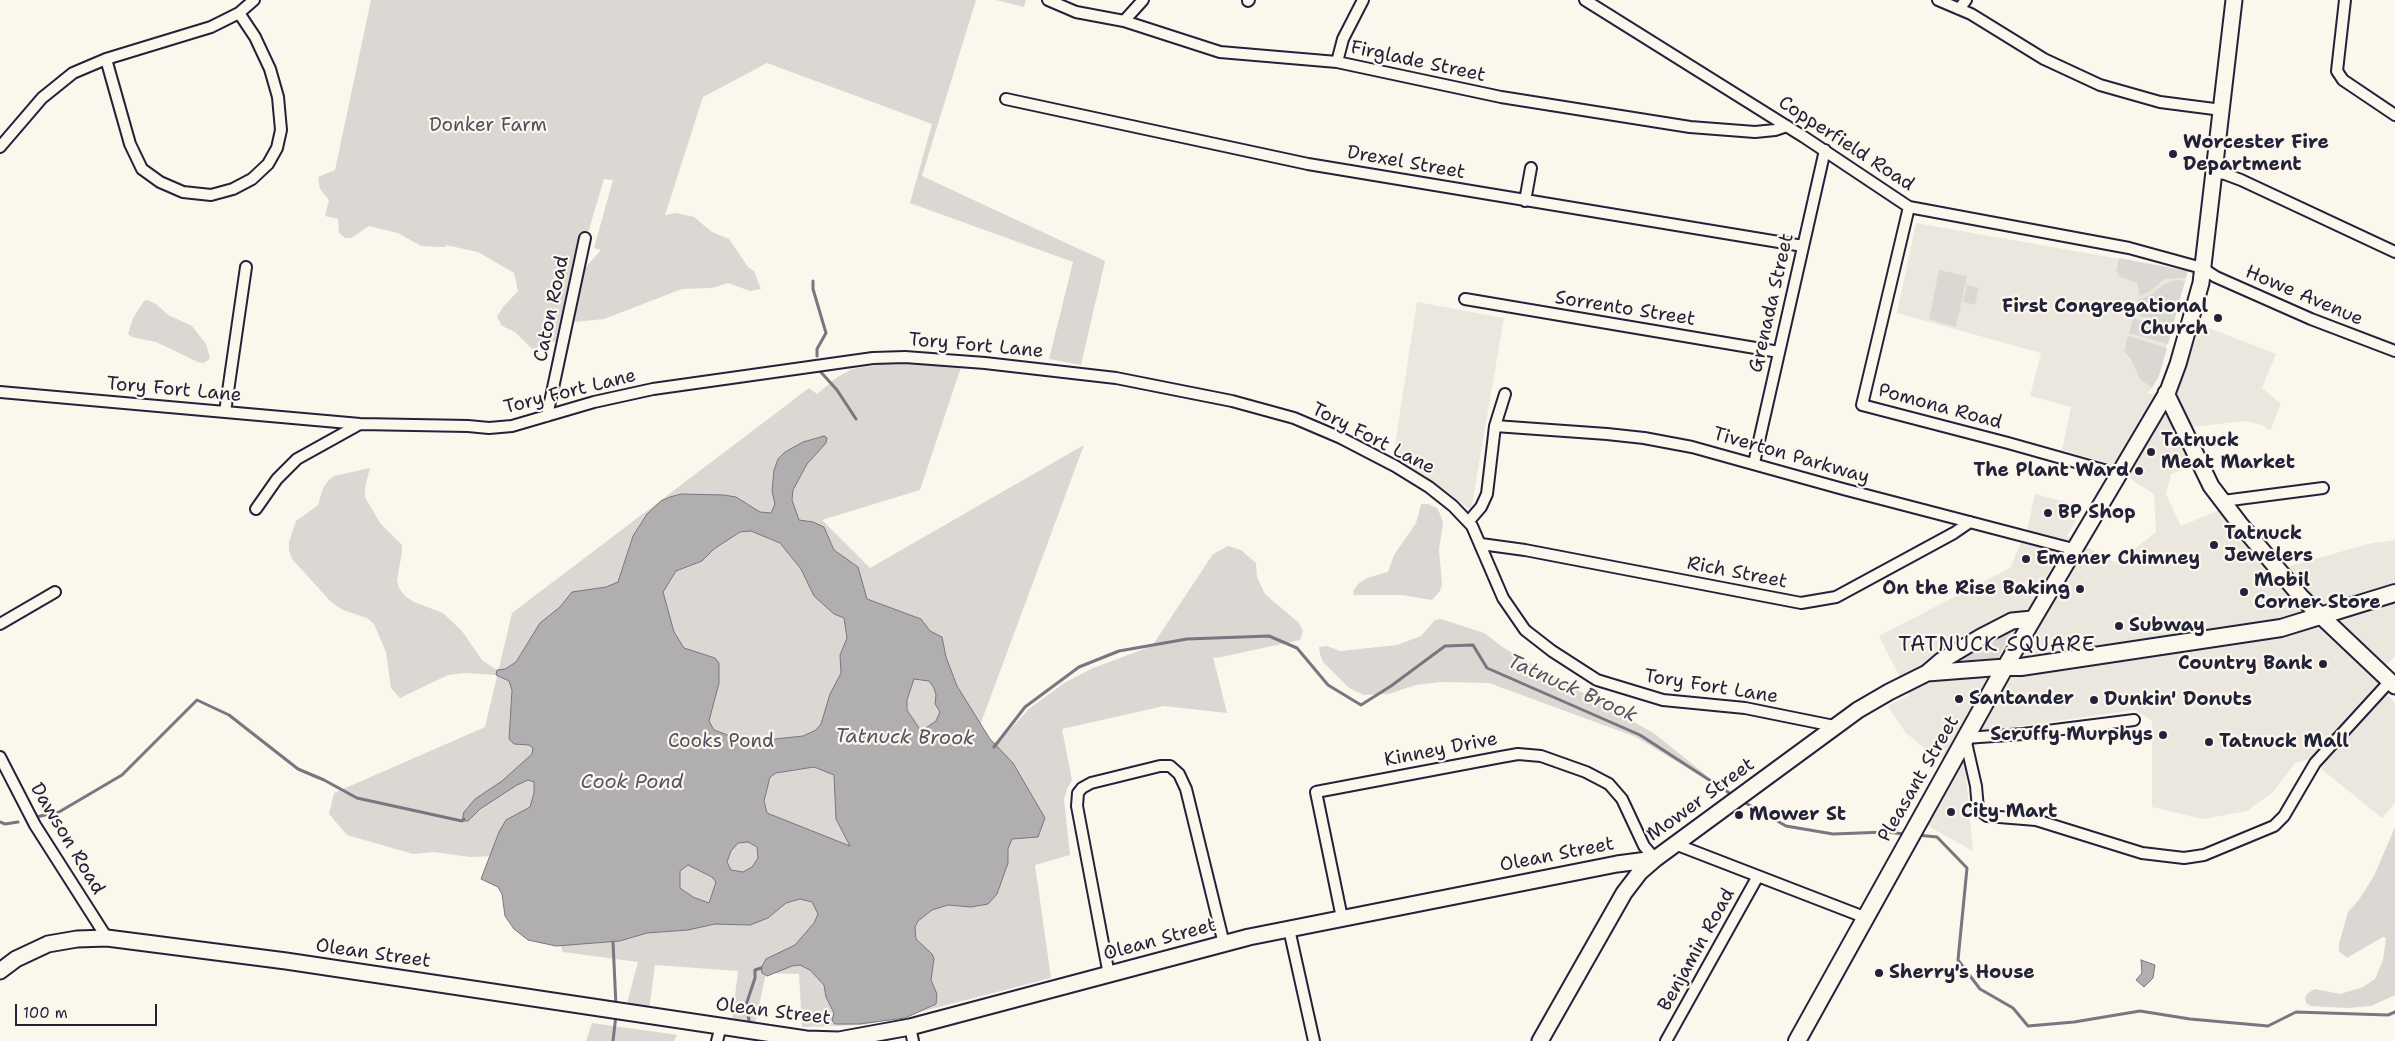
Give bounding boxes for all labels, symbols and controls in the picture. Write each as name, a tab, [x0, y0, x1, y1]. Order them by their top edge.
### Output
street label: Firglade Street	[1348, 37, 1488, 87]
street label: Copperfield Road	[1774, 91, 1918, 197]
park label: Donker Farm	[429, 115, 547, 137]
place label: Worcester Fire Department	[2183, 132, 2329, 176]
street label: Drexel Street	[1345, 141, 1467, 185]
marker: Worcester Fire Department	[2167, 148, 2179, 160]
street label: Grenada Street	[1745, 231, 1799, 375]
street label: Caton Road	[530, 254, 574, 364]
street label: Howe Avenue	[2242, 261, 2366, 331]
street label: Sorrento Street	[1553, 287, 1697, 331]
place label: First Congregational Church	[2002, 296, 2208, 340]
marker: First Congregational Church	[2212, 312, 2224, 324]
street label: Tory Fort Lane	[908, 329, 1044, 363]
street label: Tory Fort Lane	[502, 365, 638, 419]
street label: Tory Fort Lane	[106, 373, 242, 407]
street label: Pomona Road	[1876, 380, 2004, 434]
street label: Tory Fort Lane	[1308, 398, 1438, 480]
street label: Tiverton Parkway	[1710, 423, 1872, 489]
place label: Tatnuck Meat Market	[2161, 430, 2295, 474]
marker: Tatnuck Meat Market	[2145, 446, 2157, 458]
place label: The Plant Ward	[1973, 460, 2129, 482]
marker: The Plant Ward	[2133, 465, 2145, 477]
place label: BP Shop	[2058, 502, 2136, 524]
marker: BP Shop	[2042, 507, 2054, 519]
place label: Tatnuck Jewelers	[2224, 523, 2313, 567]
marker: Tatnuck Jewelers	[2208, 539, 2220, 551]
place label: Emener Chimney	[2036, 548, 2200, 570]
street label: Rich Street	[1685, 552, 1789, 594]
marker: Emener Chimney	[2020, 553, 2032, 565]
place label: Mobil Corner Store	[2254, 570, 2381, 614]
place label: On the Rise Baking	[1882, 578, 2070, 600]
marker: On the Rise Baking	[2074, 583, 2086, 595]
marker: Mobil Corner Store	[2238, 586, 2250, 598]
place label: Subway	[2129, 615, 2205, 637]
marker: Subway	[2113, 620, 2125, 632]
district label: TATNUCK SQUARE	[1896, 633, 2098, 659]
water label: Tatnuck Brook	[1504, 650, 1640, 728]
place label: Country Bank	[2178, 653, 2313, 675]
marker: Country Bank	[2317, 658, 2329, 670]
street label: Tory Fort Lane	[1642, 665, 1780, 709]
place label: Santander	[1969, 688, 2074, 710]
place label: Dunkin' Donuts	[2104, 689, 2252, 711]
marker: Santander	[1953, 693, 1965, 705]
marker: Dunkin' Donuts	[2088, 694, 2100, 706]
street label: Pleasant Street	[1874, 712, 1964, 846]
place label: Scruffy Murphys	[1990, 724, 2153, 746]
water label: Tatnuck Brook	[835, 725, 975, 751]
street label: Kinney Drive	[1382, 728, 1500, 772]
marker: Scruffy Murphys	[2157, 729, 2169, 741]
park label: Cooks Pond	[668, 731, 774, 753]
place label: Tatnuck Mall	[2219, 731, 2349, 753]
marker: Tatnuck Mall	[2203, 736, 2215, 748]
street label: Mower Street	[1643, 753, 1759, 847]
water label: Cook Pond	[581, 771, 683, 795]
street label: Dawson Road	[25, 779, 109, 899]
place label: City Mart	[1961, 801, 2057, 823]
place label: Mower St	[1749, 804, 1846, 826]
marker: City Mart	[1945, 806, 1957, 818]
marker: Mower St	[1733, 809, 1745, 821]
street label: Olean Street	[1498, 833, 1616, 877]
street label: Benjamin Road	[1654, 885, 1740, 1015]
street label: Olean Street	[1101, 914, 1219, 966]
street label: Olean Street	[314, 935, 432, 973]
place label: Sherry's House	[1889, 962, 2035, 984]
marker: Sherry's House	[1873, 967, 1885, 979]
scale bar	[18, 994, 160, 1026]
street label: Olean Street	[714, 994, 832, 1030]
text: 100 m	[23, 1003, 68, 1023]

